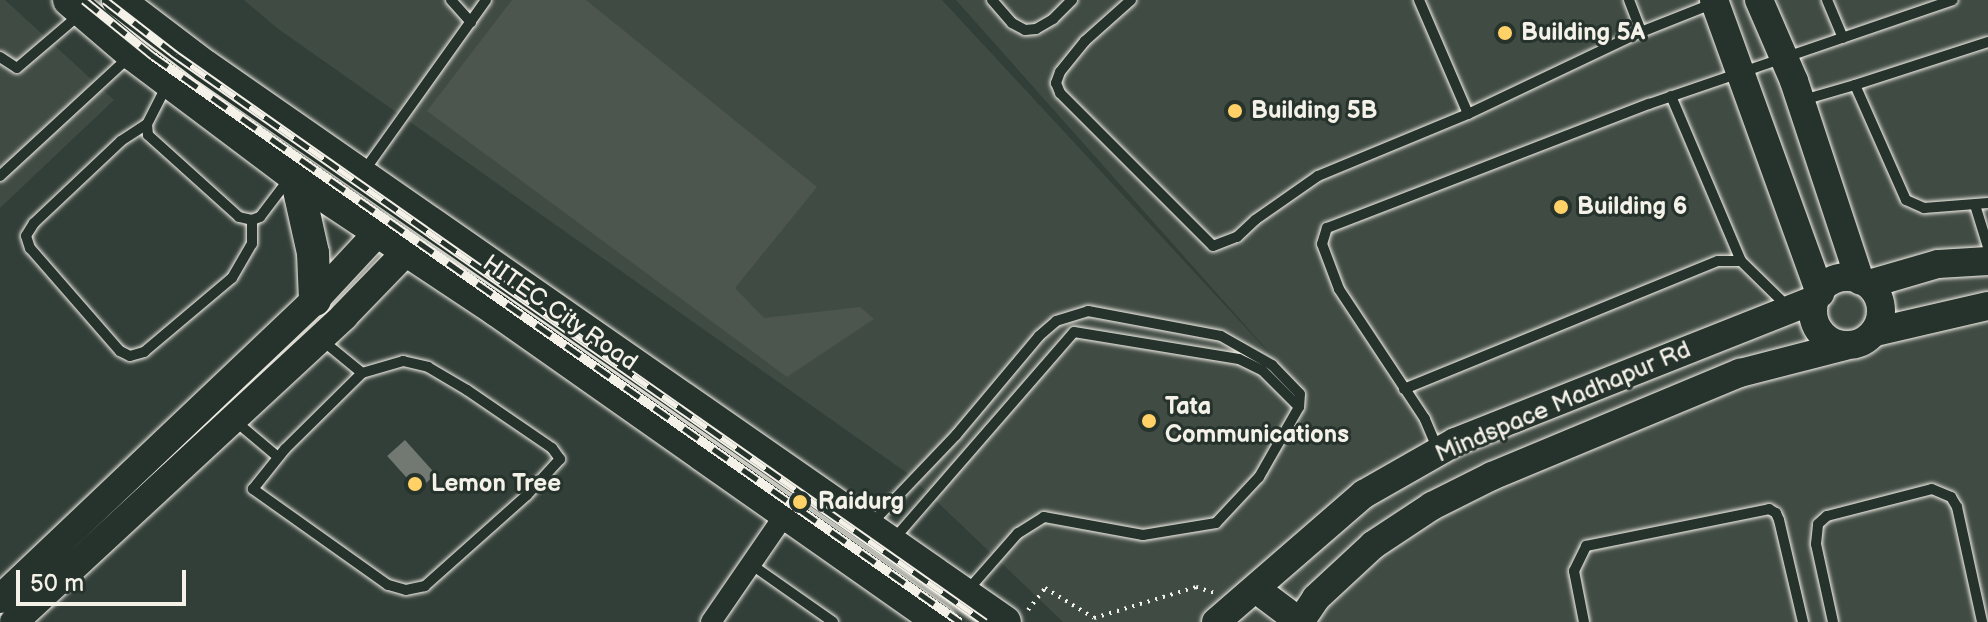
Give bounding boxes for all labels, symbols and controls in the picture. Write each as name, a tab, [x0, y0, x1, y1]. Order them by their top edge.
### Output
place label: Building 5A	[1521, 19, 1645, 47]
marker: Building 5A	[1496, 24, 1514, 42]
place label: Building 5B	[1251, 97, 1377, 125]
marker: Building 5B	[1226, 102, 1244, 120]
place label: Building 6	[1577, 193, 1687, 221]
marker: Building 6	[1552, 198, 1570, 216]
street label: HITEC City Road	[476, 248, 644, 378]
street label: Mindspace Madhapur Rd	[1431, 335, 1695, 469]
place label: Tata Communications	[1165, 393, 1349, 449]
marker: Tata Communications	[1140, 412, 1158, 430]
place label: Lemon Tree	[431, 470, 561, 498]
marker: Lemon Tree	[406, 475, 424, 493]
place label: Raidurg	[818, 488, 904, 516]
marker: Raidurg	[789, 491, 811, 513]
scale bar	[20, 554, 190, 604]
text: 50 m	[30, 569, 84, 598]

